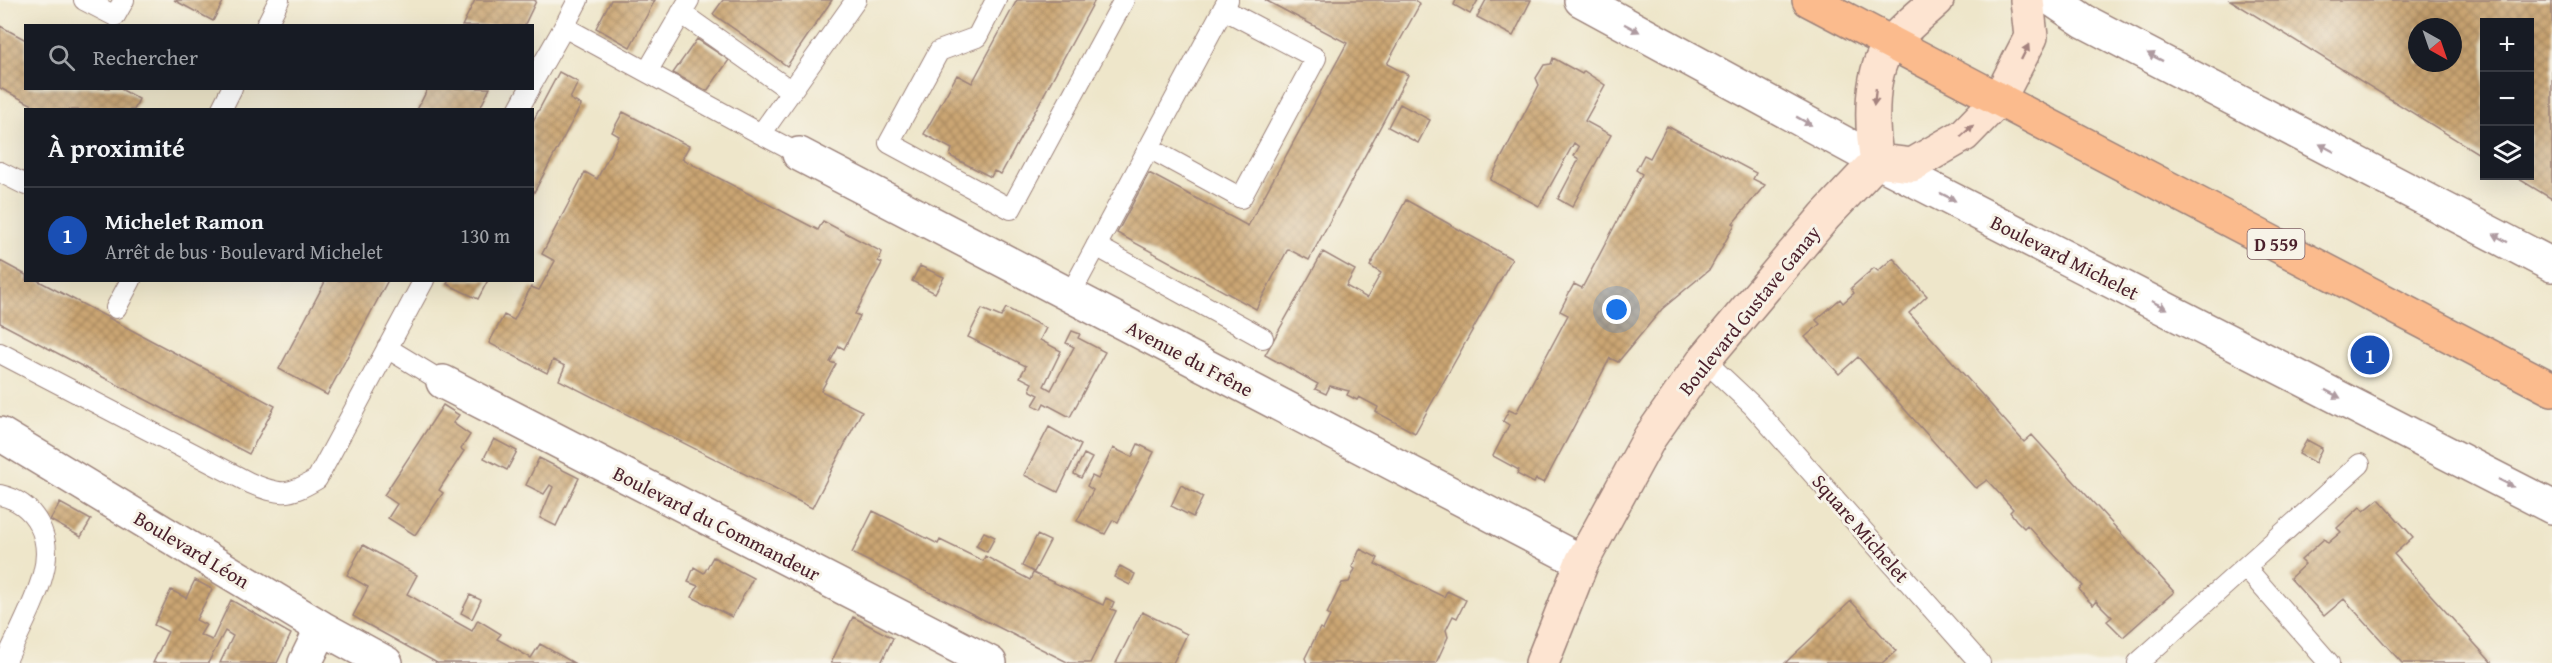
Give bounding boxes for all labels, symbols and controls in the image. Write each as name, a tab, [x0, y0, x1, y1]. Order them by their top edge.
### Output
north arrow	[2408, 18, 2462, 72]
map controls	[2480, 18, 2534, 180]
button: +	[2480, 18, 2534, 72]
one-way arrow	[1624, 23, 1641, 33]
search box	[24, 24, 534, 90]
icon: search	[45, 41, 78, 74]
text: Rechercher	[93, 41, 198, 73]
one-way arrow	[2020, 43, 2029, 60]
one-way arrow	[2146, 53, 2163, 62]
button: −	[2480, 72, 2534, 126]
one-way arrow	[1870, 88, 1880, 107]
one-way arrow	[1796, 116, 1813, 126]
one-way arrow	[1960, 124, 1975, 138]
button: layers	[2480, 126, 2534, 180]
text: À proximité	[48, 128, 185, 167]
one-way arrow	[2319, 143, 2336, 152]
one-way arrow	[1940, 192, 1957, 202]
text: Michelet Ramon	[105, 205, 264, 237]
street label: Boulevard Michelet	[1986, 207, 2144, 307]
street label: Boulevard Gustave Ganay	[1671, 219, 1827, 401]
text: 1	[62, 221, 73, 250]
text: 130 m	[460, 221, 510, 250]
road number: D 559	[2248, 229, 2304, 259]
one-way arrow	[2491, 233, 2508, 243]
text: Arrêt de bus · Boulevard Michelet	[105, 237, 383, 266]
your location	[1602, 295, 1631, 324]
one-way arrow	[2151, 300, 2168, 310]
street label: Avenue du Frêne	[1121, 312, 1259, 404]
pin: 1	[2350, 332, 2390, 378]
one-way arrow	[2324, 389, 2341, 399]
street label: Boulevard du Commandeur	[608, 458, 826, 588]
street label: Square Michelet	[1806, 467, 1916, 589]
one-way arrow	[2498, 478, 2515, 488]
street label: Boulevard Léon	[129, 503, 255, 595]

